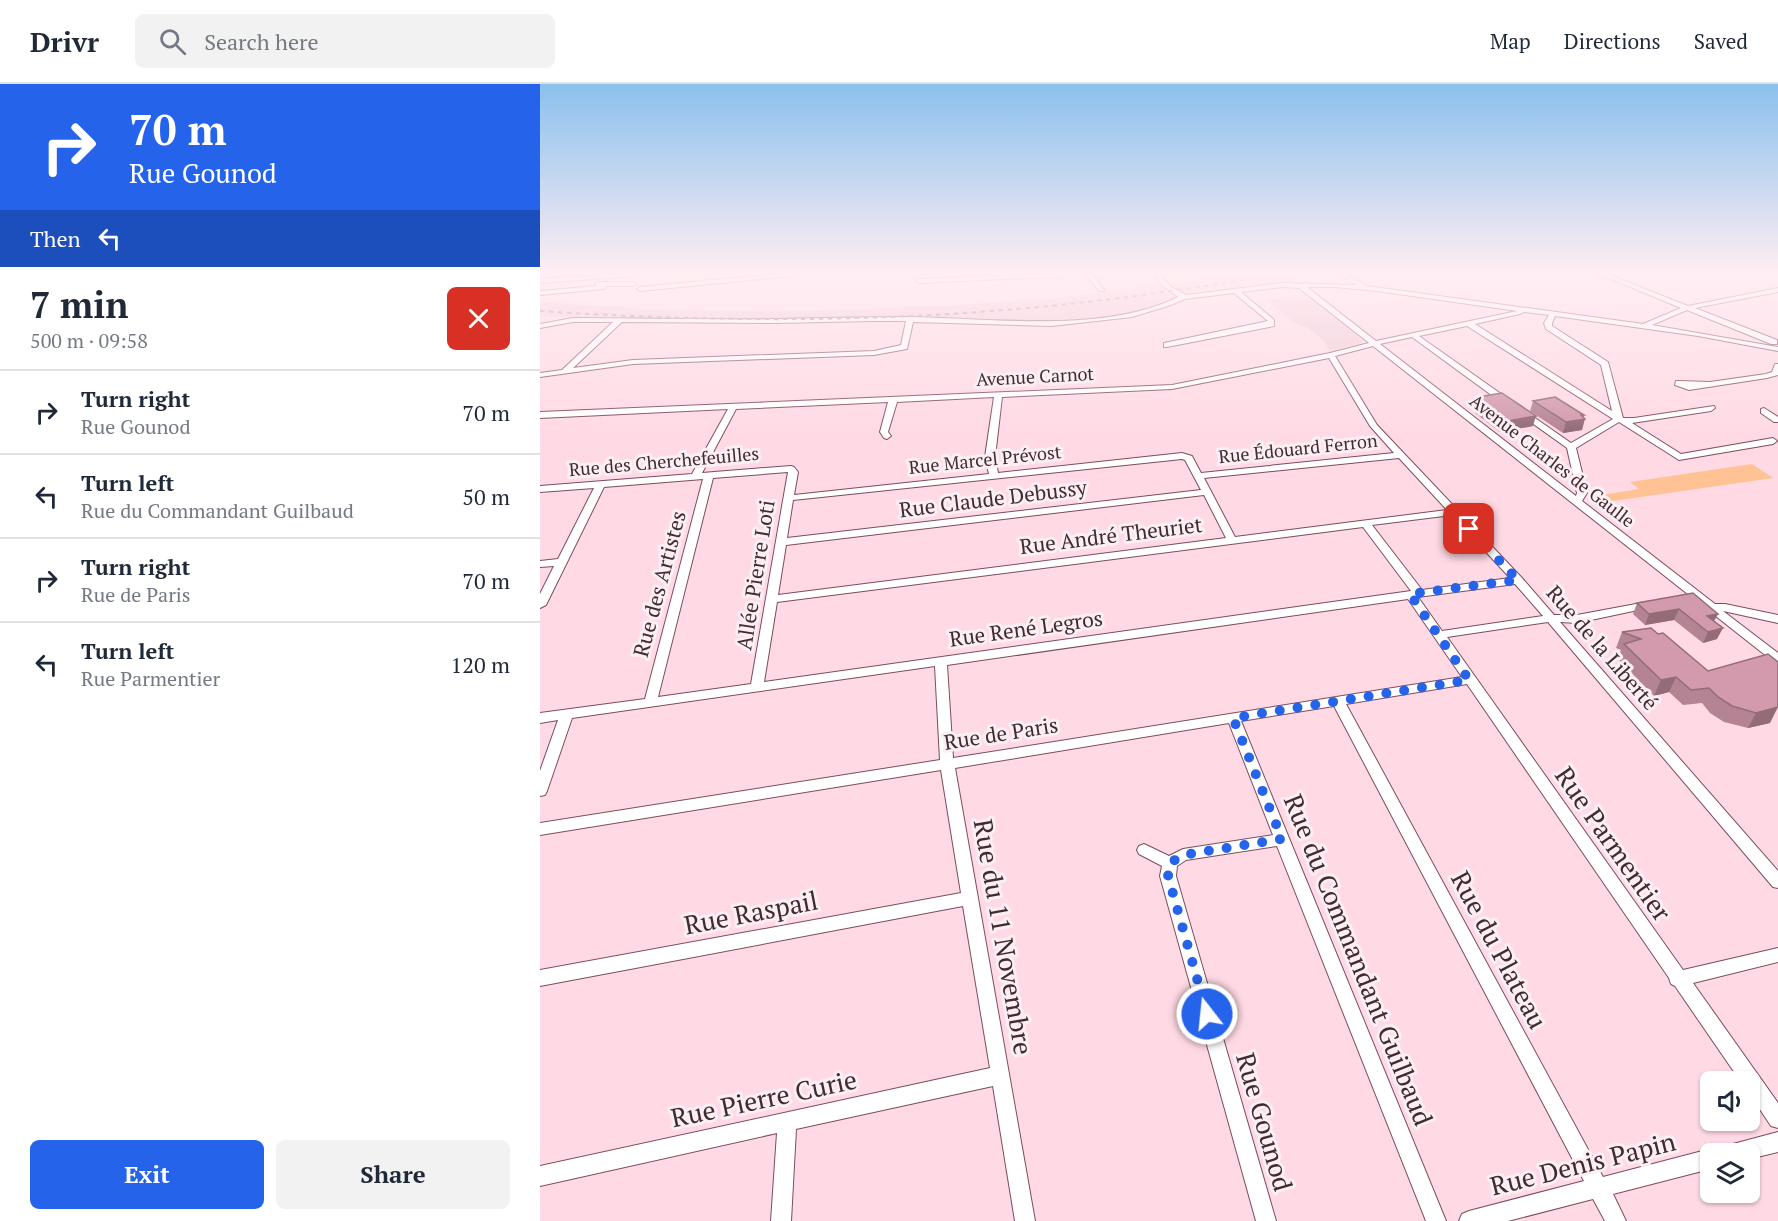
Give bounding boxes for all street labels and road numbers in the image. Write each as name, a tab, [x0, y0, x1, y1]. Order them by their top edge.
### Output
street label: Avenue Carnot	[975, 361, 1095, 391]
street label: Avenue Charles de Gaulle	[1465, 388, 1640, 532]
street label: Rue Édouard Ferron	[1217, 428, 1379, 468]
street label: Rue Marcel Prévost	[907, 439, 1063, 479]
street label: Rue des Cherchefeuilles	[568, 441, 760, 481]
street label: Rue Claude Debussy	[898, 473, 1089, 523]
street label: Allée Pierre Loti	[729, 498, 781, 652]
street label: Rue des Artistes	[626, 508, 692, 660]
street label: Rue André Theuriet	[1018, 510, 1204, 560]
street label: Rue de la Liberté	[1541, 579, 1665, 716]
street label: Rue René Legros	[947, 603, 1104, 653]
street label: Rue de Paris	[942, 710, 1060, 756]
street label: Rue Parmentier	[1548, 760, 1680, 927]
street label: Rue du Commandant Guilbaud	[1277, 789, 1441, 1130]
street label: Rue du 11 Novembre	[966, 816, 1041, 1057]
street label: Rue du Plateau	[1444, 865, 1556, 1034]
street label: Rue Raspail	[681, 882, 820, 942]
street label: Rue Gounod	[1229, 1049, 1301, 1195]
street label: Rue Pierre Curie	[668, 1062, 860, 1134]
street label: Rue Denis Papin	[1487, 1124, 1679, 1202]

